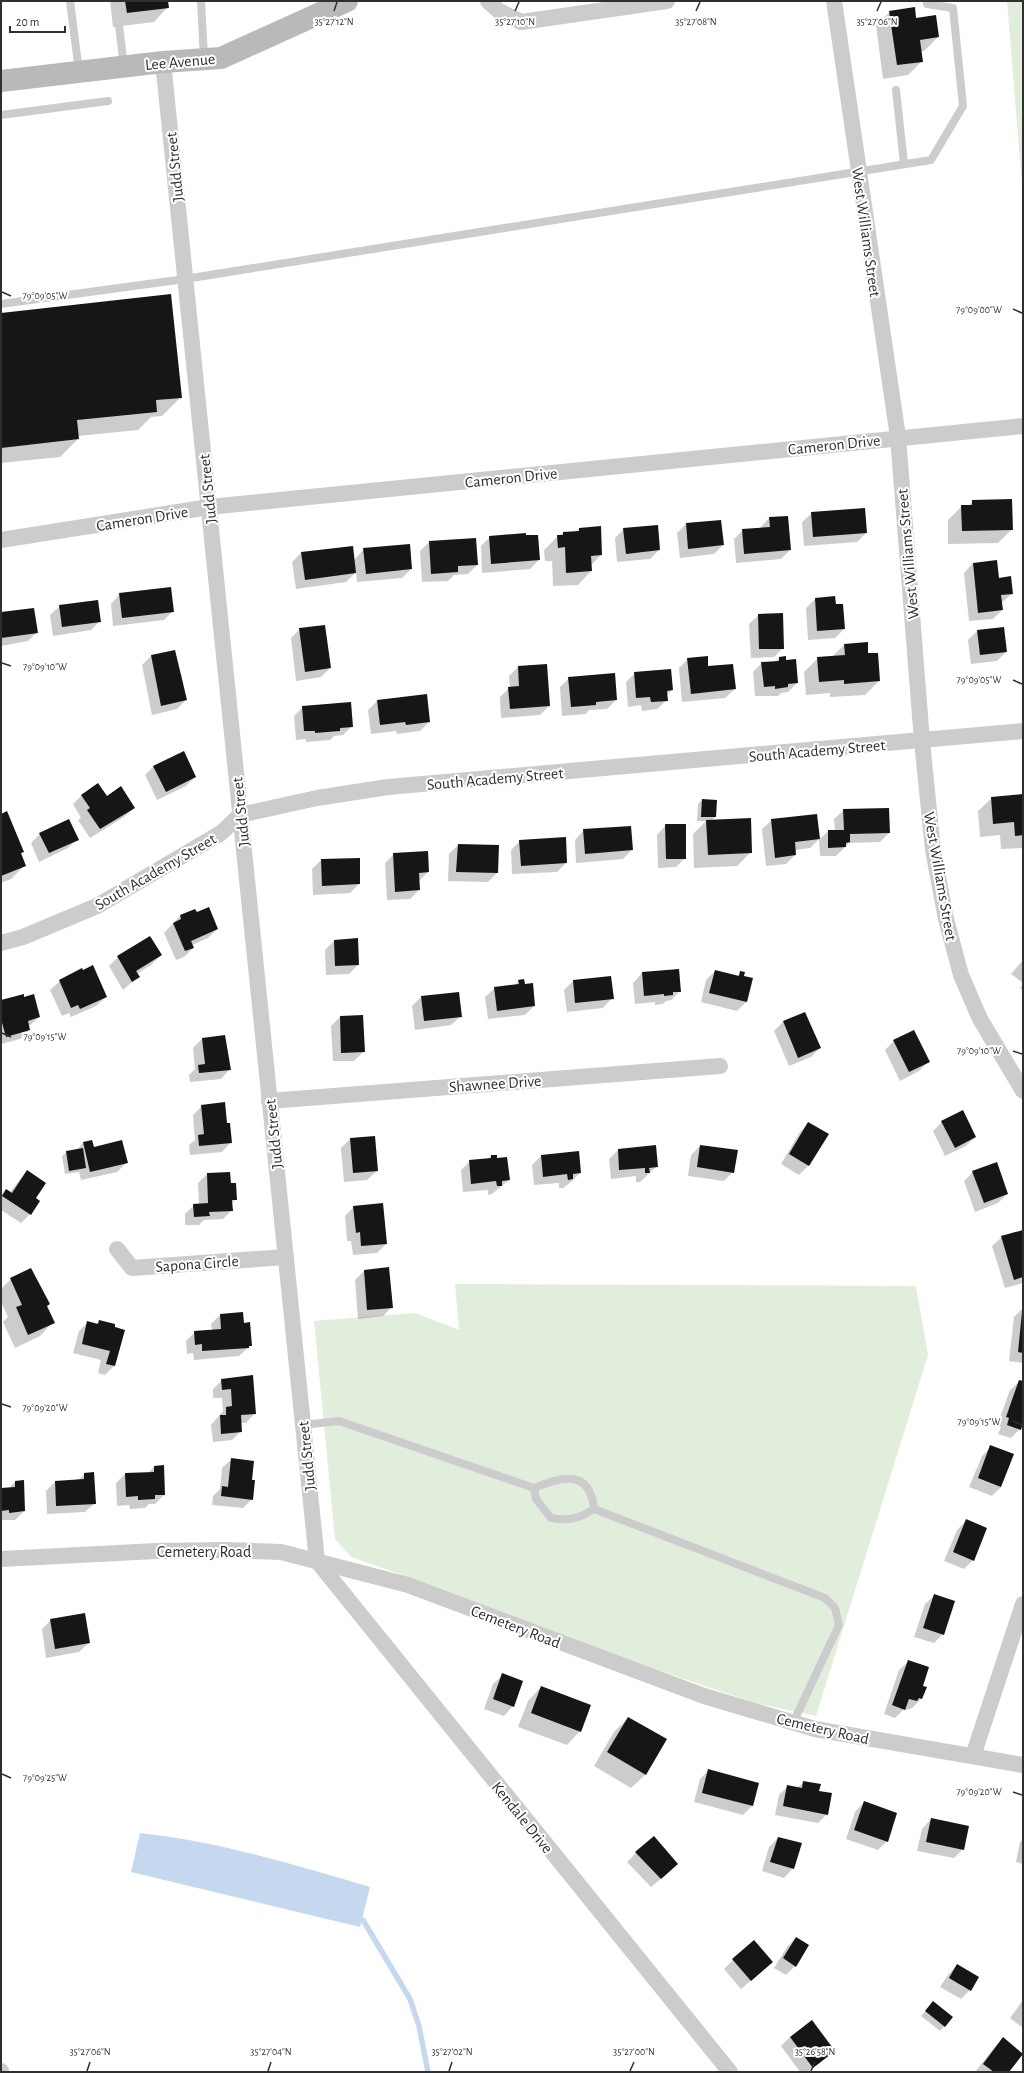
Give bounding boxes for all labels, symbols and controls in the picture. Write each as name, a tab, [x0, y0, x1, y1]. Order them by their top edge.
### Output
scale bar	[10, 8, 65, 34]
text: 20 m	[16, 16, 39, 28]
text: 35°27'12"N	[314, 17, 354, 27]
text: 35°27'10"N	[495, 17, 535, 27]
text: 35°27'08"N	[675, 17, 717, 27]
text: 35°27'06"N	[856, 17, 898, 27]
street label: Lee Avenue	[144, 51, 216, 73]
street label: Judd Street	[163, 131, 187, 202]
street label: West Williams Street	[849, 166, 883, 298]
text: 79°09'05"W	[23, 291, 67, 301]
text: 79°09'00"W	[956, 305, 1002, 315]
street label: Cameron Drive	[787, 432, 881, 458]
street label: Judd Street	[196, 453, 220, 524]
street label: Cameron Drive	[464, 465, 558, 491]
street label: West Williams Street	[894, 488, 922, 620]
street label: Cameron Drive	[95, 504, 189, 534]
text: 79°09'10"W	[23, 662, 67, 672]
text: 79°09'05"W	[957, 675, 1001, 685]
street label: South Academy Street	[748, 737, 886, 766]
street label: South Academy Street	[426, 765, 564, 794]
street label: Judd Street	[229, 776, 253, 847]
street label: West Williams Street	[921, 810, 959, 942]
street label: South Academy Street	[92, 831, 219, 914]
text: 79°09'15"W	[24, 1032, 67, 1042]
text: 79°09'10"W	[957, 1046, 1001, 1056]
street label: Shawnee Drive	[448, 1073, 542, 1095]
street label: Judd Street	[262, 1098, 286, 1169]
street label: Sapona Circle	[155, 1253, 239, 1275]
text: 79°09'20"W	[22, 1403, 68, 1413]
text: 79°09'15"W	[958, 1417, 1001, 1427]
street label: Judd Street	[295, 1420, 319, 1491]
street label: Cemetery Road	[157, 1544, 251, 1561]
street label: Cemetery Road	[468, 1603, 563, 1652]
street label: Cemetery Road	[775, 1711, 871, 1748]
text: 79°09'25"W	[23, 1773, 67, 1783]
street label: Kendale Drive	[489, 1779, 556, 1856]
text: 79°09'20"W	[956, 1787, 1002, 1797]
text: 35°27'06"N	[69, 2047, 111, 2057]
text: 35°27'04"N	[250, 2047, 292, 2057]
text: 35°27'02"N	[431, 2047, 473, 2057]
text: 35°27'00"N	[613, 2047, 655, 2057]
text: 35°26'58"N	[795, 2047, 835, 2057]

